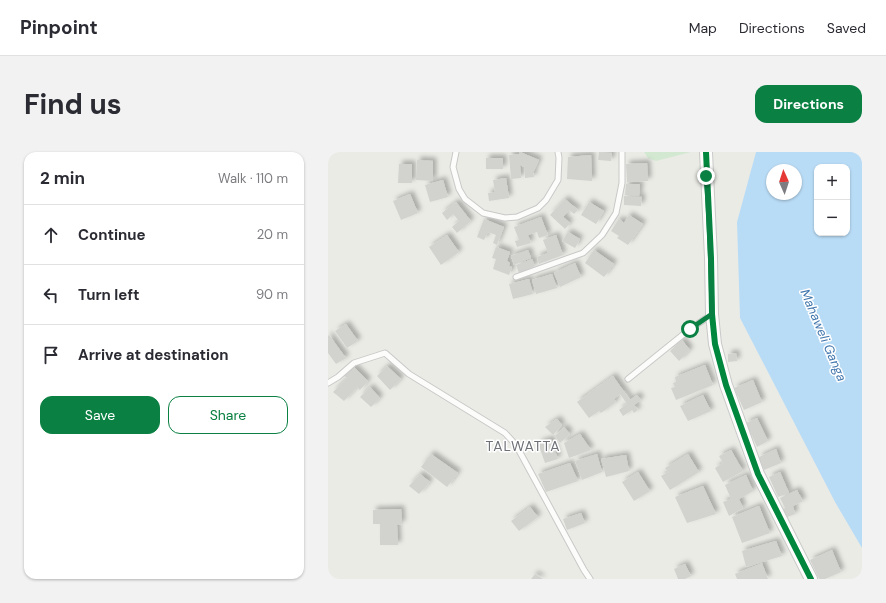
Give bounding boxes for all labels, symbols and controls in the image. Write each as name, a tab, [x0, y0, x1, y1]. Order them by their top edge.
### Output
text: Pinpoint	[20, 15, 98, 40]
text: Map	[689, 19, 717, 37]
text: Directions	[739, 19, 805, 37]
text: Saved	[827, 19, 866, 37]
button: Directions	[755, 85, 862, 123]
text: Find us	[24, 86, 122, 123]
north arrow	[766, 164, 802, 200]
map controls	[814, 164, 850, 236]
button: +	[814, 164, 850, 200]
text: 2 min	[40, 167, 85, 189]
route end	[697, 167, 715, 185]
text: Walk · 110 m	[218, 170, 288, 187]
button: −	[814, 200, 850, 236]
icon: ahead	[40, 224, 62, 246]
text: Continue	[78, 225, 146, 245]
text: 20 m	[257, 226, 288, 243]
icon: left	[40, 284, 62, 306]
text: Turn left	[78, 285, 139, 305]
text: 90 m	[256, 286, 288, 303]
water label: Mahaweli Ganga	[796, 287, 851, 384]
route start	[681, 320, 699, 338]
icon: arrive	[40, 344, 62, 366]
text: Arrive at destination	[78, 345, 229, 365]
button: Save	[40, 396, 160, 434]
button: Share	[168, 396, 288, 434]
district label: TALWATTA	[485, 437, 561, 455]

